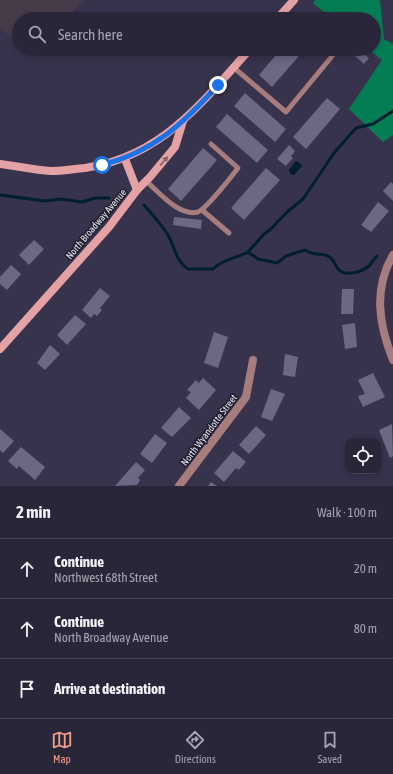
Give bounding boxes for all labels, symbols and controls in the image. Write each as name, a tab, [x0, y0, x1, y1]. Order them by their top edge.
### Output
search box	[12, 12, 381, 56]
icon: search	[26, 23, 48, 45]
text: Search here	[58, 26, 123, 43]
route end	[209, 76, 227, 94]
route start	[93, 156, 111, 174]
one-way arrow	[159, 156, 168, 166]
street label: North Broadway Avenue	[63, 186, 129, 261]
street label: North Wyandotte Street	[179, 392, 239, 468]
map controls	[345, 438, 381, 474]
button: locate	[345, 438, 381, 474]
text: 2 min	[16, 502, 51, 522]
text: Walk · 100 m	[317, 505, 377, 520]
text: Continue	[54, 553, 104, 570]
icon: ahead	[16, 558, 38, 580]
text: 20 m	[354, 561, 377, 576]
text: Northwest 68th Street	[54, 570, 158, 585]
text: Continue	[54, 613, 104, 630]
icon: ahead	[16, 618, 38, 640]
text: 80 m	[354, 621, 377, 636]
text: North Broadway Avenue	[54, 630, 168, 645]
icon: arrive	[16, 678, 38, 700]
text: Arrive at destination	[54, 680, 165, 697]
tab: Map	[51, 729, 73, 765]
tab: Directions	[175, 729, 216, 765]
tab: Saved	[318, 729, 342, 765]

